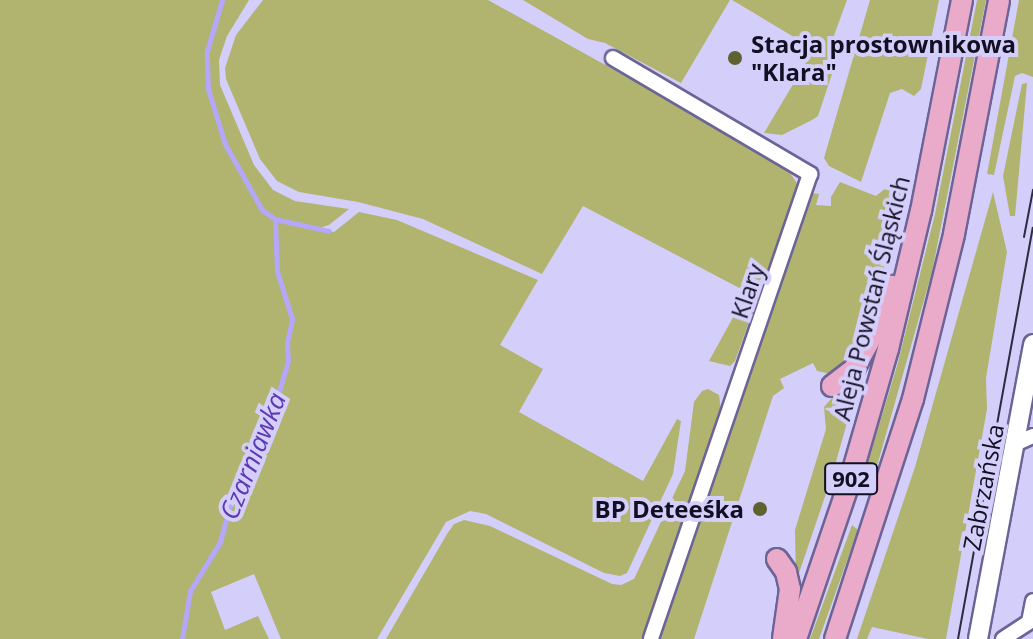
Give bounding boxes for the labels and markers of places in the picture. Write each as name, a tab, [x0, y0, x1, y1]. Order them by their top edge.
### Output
place label: Stacja prostownikowa "Klara"	[751, 30, 1016, 86]
marker: Stacja prostownikowa "Klara"	[726, 49, 744, 67]
place label: BP Deteeśka	[595, 495, 744, 523]
marker: BP Deteeśka	[751, 500, 769, 518]

